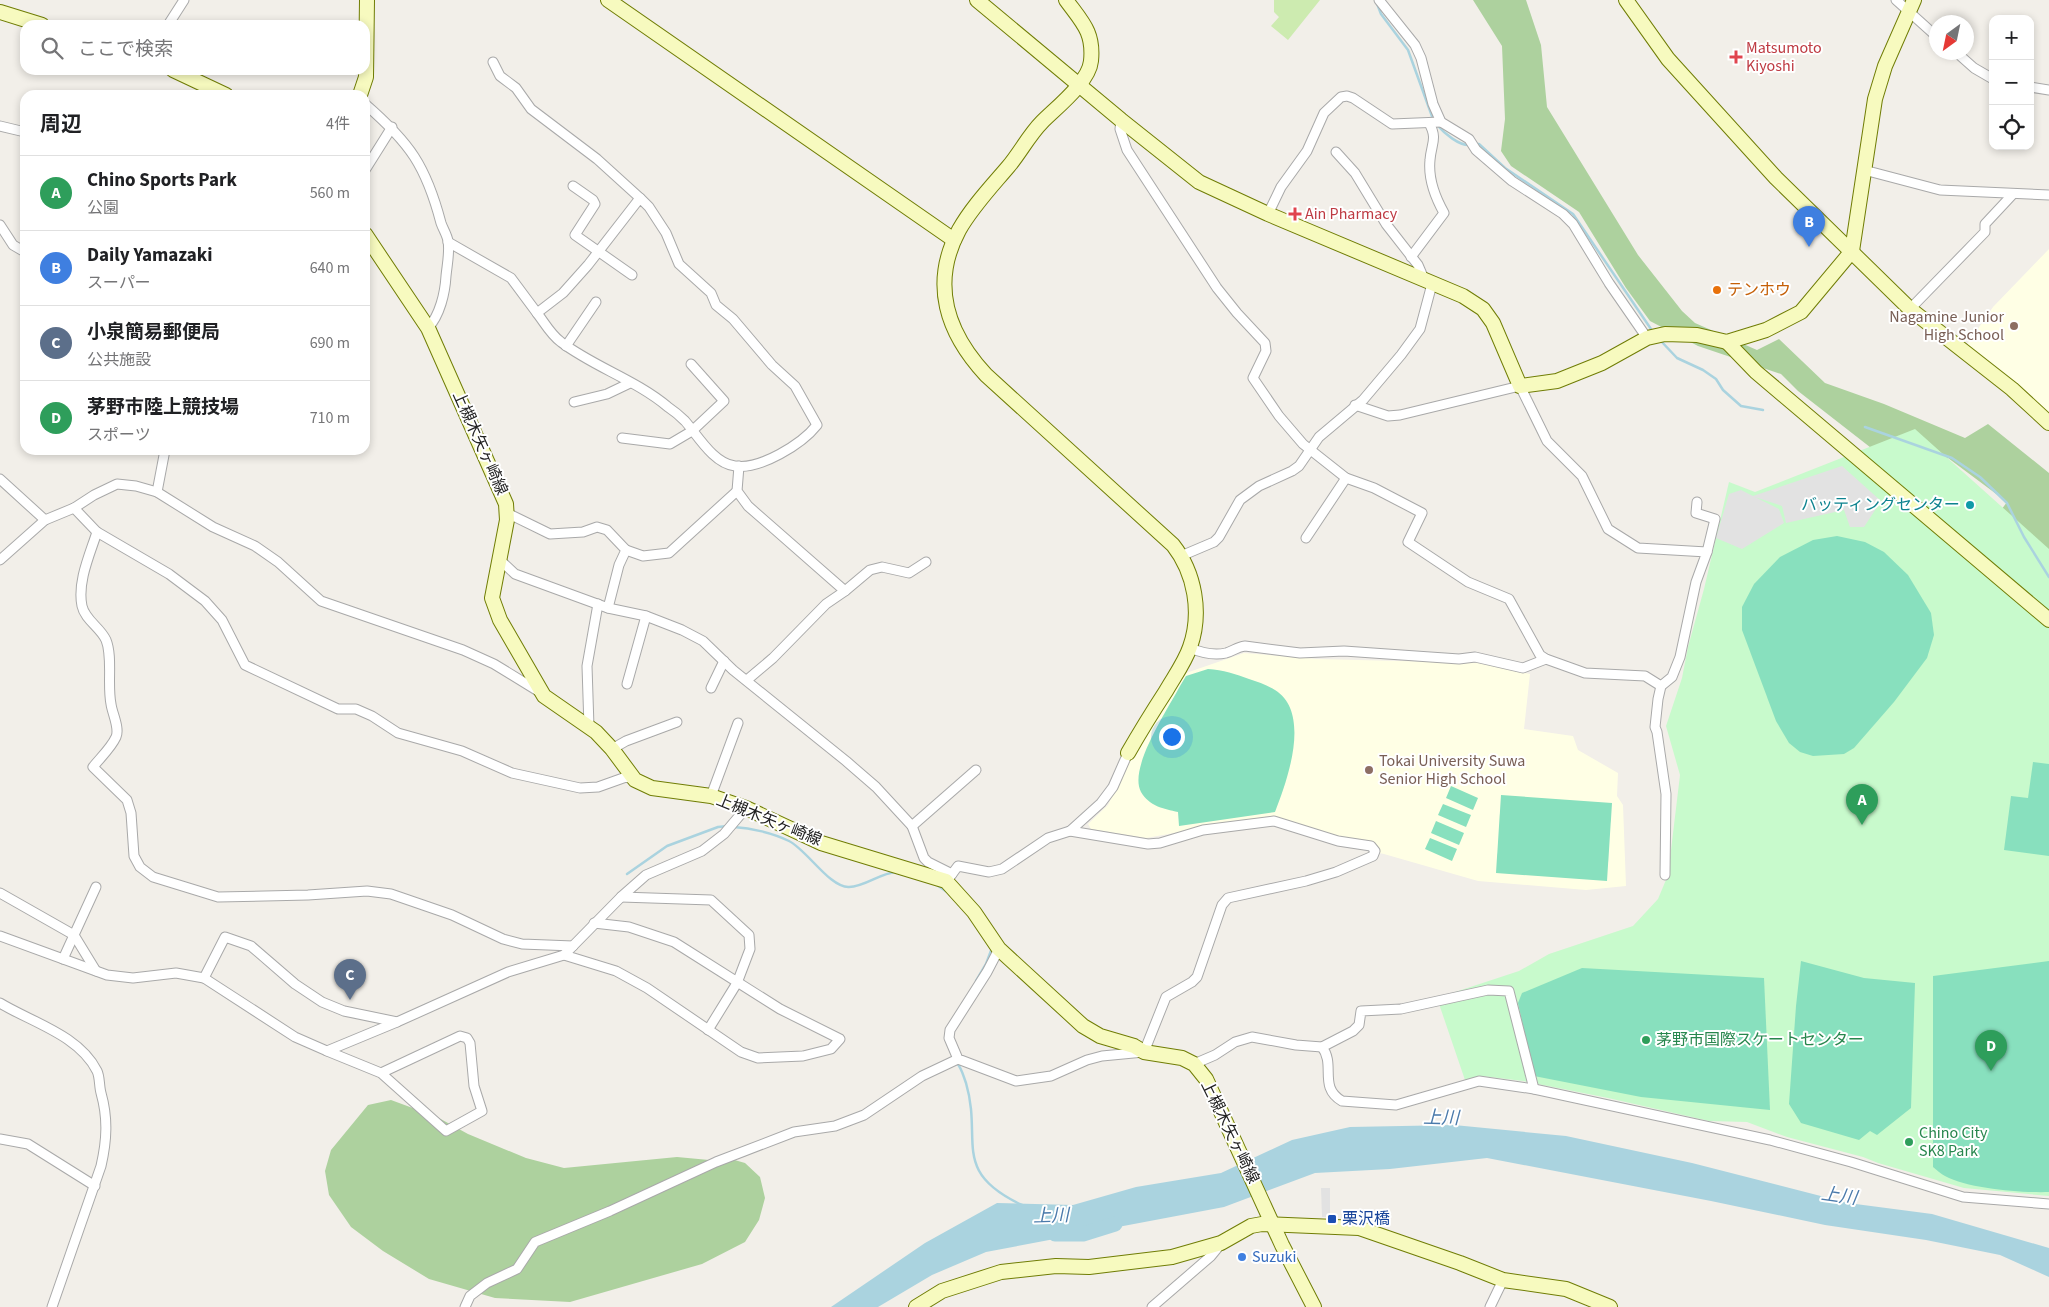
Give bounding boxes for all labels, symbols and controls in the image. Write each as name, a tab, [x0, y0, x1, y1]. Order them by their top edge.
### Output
north arrow	[1929, 15, 1974, 60]
map controls	[1989, 15, 2034, 150]
button: +	[1989, 15, 2034, 60]
search box	[20, 20, 370, 75]
icon: search	[38, 34, 66, 62]
text: ここで検索	[78, 36, 173, 63]
place label: Matsumoto Kiyoshi	[1746, 37, 1822, 77]
marker: Matsumoto Kiyoshi	[1730, 51, 1742, 63]
button: −	[1989, 60, 2034, 105]
button: locate	[1989, 105, 2034, 150]
text: 周辺	[40, 109, 82, 139]
text: 4件	[326, 113, 350, 135]
text: Chino Sports Park	[87, 167, 237, 194]
text: A	[51, 182, 61, 204]
text: 560 m	[310, 182, 350, 204]
text: 公園	[87, 197, 119, 219]
place label: Ain Pharmacy	[1305, 203, 1398, 225]
pin: B	[1793, 206, 1825, 247]
marker: Ain Pharmacy	[1289, 208, 1301, 220]
text: Daily Yamazaki	[87, 242, 212, 269]
text: B	[51, 257, 61, 279]
text: 640 m	[310, 257, 350, 279]
text: スーパー	[87, 272, 151, 294]
place label: テンホウ	[1727, 279, 1791, 301]
marker: テンホウ	[1711, 284, 1723, 296]
place label: Nagamine Junior High School	[1889, 306, 2004, 346]
text: 小泉簡易郵便局	[87, 319, 220, 346]
marker: Nagamine Junior High School	[2008, 320, 2020, 332]
text: C	[51, 332, 61, 354]
text: 690 m	[310, 332, 350, 354]
text: 公共施設	[87, 349, 151, 371]
street label: 上槻木矢ヶ崎線	[447, 387, 513, 499]
text: 茅野市陸上競技場	[87, 394, 239, 421]
text: D	[51, 407, 61, 429]
text: 710 m	[310, 407, 350, 429]
text: スポーツ	[87, 424, 151, 446]
place label: バッティングセンター	[1801, 494, 1960, 516]
marker: バッティングセンター	[1964, 499, 1976, 511]
your location	[1159, 724, 1185, 750]
place label: Tokai University Suwa Senior High School	[1379, 750, 1525, 790]
marker: Tokai University Suwa Senior High School	[1363, 764, 1375, 776]
pin: A	[1846, 784, 1878, 825]
street label: 上槻木矢ヶ崎線	[713, 789, 825, 851]
pin: C	[334, 959, 366, 1000]
place label: 茅野市国際スケートセンター	[1656, 1029, 1864, 1051]
pin: D	[1975, 1030, 2007, 1071]
marker: 茅野市国際スケートセンター	[1640, 1034, 1652, 1046]
street label: 上槻木矢ヶ崎線	[1196, 1077, 1264, 1187]
water label: 上川	[1423, 1105, 1461, 1131]
place label: Chino City SK8 Park	[1919, 1122, 1988, 1162]
marker: Chino City SK8 Park	[1903, 1136, 1915, 1148]
water label: 上川	[1819, 1181, 1861, 1211]
water label: 上川	[1033, 1203, 1071, 1229]
place label: 栗沢橋	[1342, 1208, 1390, 1230]
marker: 栗沢橋	[1326, 1213, 1338, 1225]
place label: Suzuki	[1252, 1246, 1296, 1268]
marker: Suzuki	[1236, 1251, 1248, 1263]

